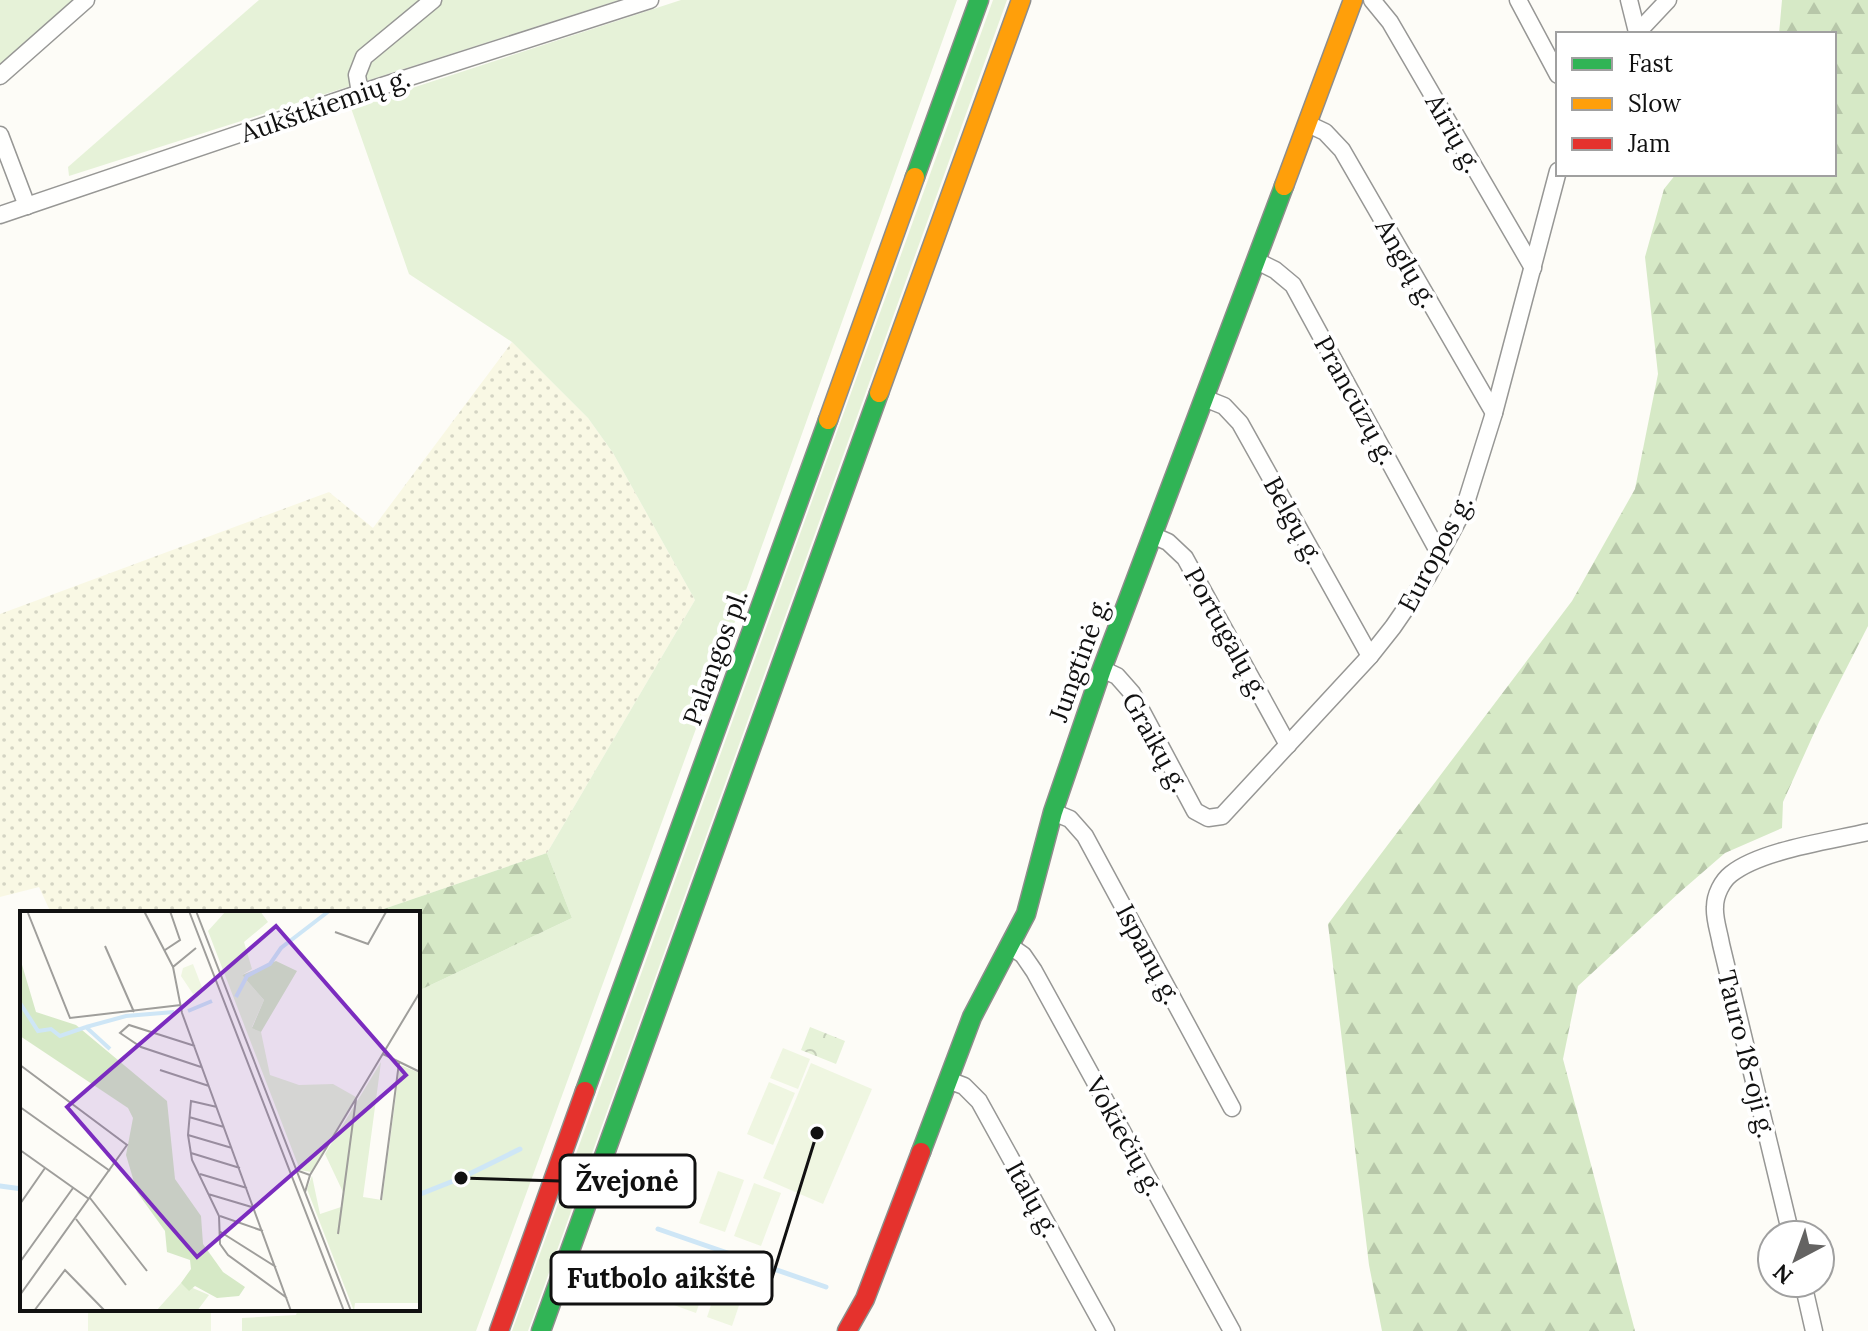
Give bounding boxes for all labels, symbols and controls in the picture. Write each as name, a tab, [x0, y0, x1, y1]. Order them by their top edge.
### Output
legend	[1556, 32, 1836, 176]
text: Fast	[1628, 48, 1674, 79]
street label: Aukštkiemių g.	[235, 61, 414, 150]
street label: Airių g.	[1418, 87, 1490, 178]
text: Slow	[1628, 88, 1682, 119]
text: Jam	[1627, 128, 1670, 159]
street label: Anglų g.	[1368, 212, 1446, 313]
street label: Prancūzų g.	[1307, 330, 1405, 470]
street label: Belgų g.	[1257, 471, 1331, 569]
street label: Europos g.	[1390, 489, 1480, 617]
street label: Portugalų g.	[1177, 561, 1277, 705]
street label: Palangos pl.	[675, 584, 755, 730]
street label: Jungtinė g.	[1041, 592, 1117, 727]
street label: Graikų g.	[1115, 686, 1197, 798]
street label: Ispanų g.	[1109, 898, 1189, 1010]
inset map	[20, 911, 420, 1311]
street label: Tauro 18-oji g.	[1710, 967, 1784, 1141]
street label: Vokiečių g.	[1078, 1070, 1171, 1201]
callout: Žvejonė	[560, 1155, 695, 1207]
street label: Italų g.	[999, 1155, 1067, 1243]
text: Žvejonė	[575, 1163, 679, 1199]
north arrow	[1756, 1219, 1836, 1299]
callout: Futbolo aikštė	[551, 1252, 772, 1304]
text: N	[1767, 1258, 1798, 1290]
text: Futbolo aikštė	[567, 1260, 755, 1296]

